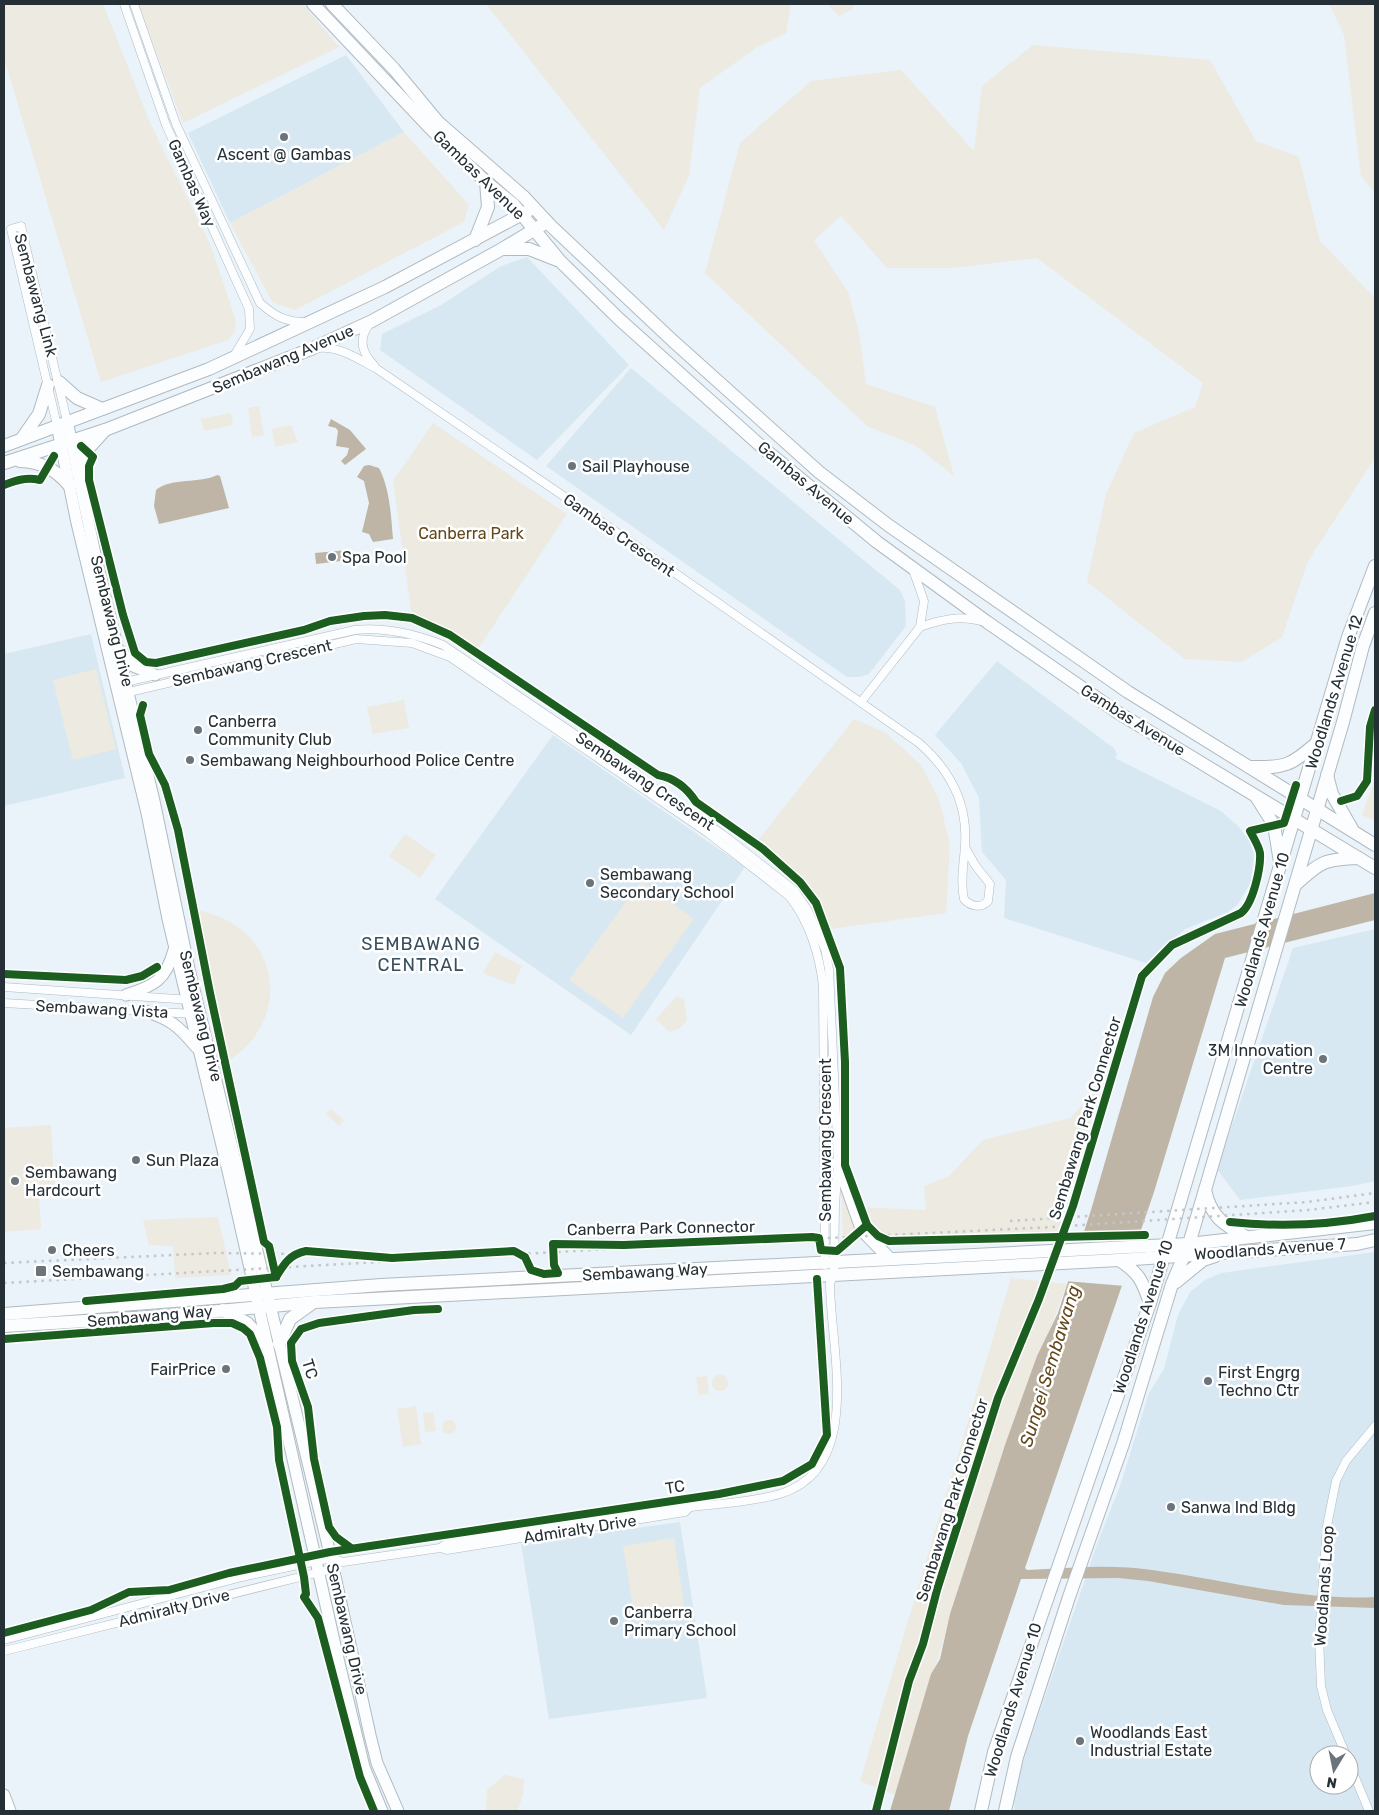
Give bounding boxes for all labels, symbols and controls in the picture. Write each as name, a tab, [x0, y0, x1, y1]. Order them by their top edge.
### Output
street label: Gambas Avenue	[429, 126, 529, 224]
marker: Ascent @ Gambas	[278, 131, 290, 143]
street label: Gambas Way	[164, 136, 220, 230]
place label: Ascent @ Gambas	[217, 145, 351, 164]
street label: Sembawang Link	[10, 231, 62, 359]
street label: Sembawang Avenue	[209, 321, 357, 397]
street label: Gambas Avenue	[754, 437, 858, 529]
place label: Sail Playhouse	[582, 457, 690, 476]
marker: Sail Playhouse	[566, 460, 578, 472]
street label: Gambas Crescent	[560, 489, 678, 581]
park label: Canberra Park	[418, 524, 525, 543]
place label: Spa Pool	[342, 548, 407, 567]
marker: Spa Pool	[326, 551, 338, 563]
street label: Sembawang Drive	[87, 553, 138, 689]
street label: Woodlands Avenue 12	[1302, 613, 1366, 771]
street label: Sembawang Crescent	[170, 635, 334, 691]
street label: Gambas Avenue	[1077, 680, 1189, 760]
place label: Canberra Community Club	[208, 712, 332, 749]
marker: Canberra Community Club	[192, 724, 204, 736]
street label: Sembawang Crescent	[572, 727, 718, 835]
place label: Sembawang Neighbourhood Police Centre	[200, 751, 514, 770]
marker: Sembawang Neighbourhood Police Centre	[184, 754, 196, 766]
street label: Woodlands Avenue 10	[1231, 850, 1293, 1010]
place label: Sembawang Secondary School	[600, 865, 734, 902]
marker: Sembawang Secondary School	[584, 877, 596, 889]
district label: SEMBAWANG CENTRAL	[361, 933, 481, 976]
street label: Sembawang Drive	[176, 948, 227, 1084]
street label: Sembawang Vista	[35, 996, 169, 1022]
street label: Sembawang Park Connector	[1045, 1014, 1125, 1222]
place label: 3M Innovation Centre	[1208, 1041, 1313, 1078]
marker: 3M Innovation Centre	[1317, 1053, 1329, 1065]
street label: Sembawang Crescent	[816, 1058, 835, 1222]
place label: Sun Plaza	[146, 1151, 219, 1170]
marker: Sun Plaza	[130, 1154, 142, 1166]
place label: Sembawang Hardcourt	[25, 1163, 117, 1200]
marker: Sembawang Hardcourt	[9, 1175, 21, 1187]
street label: Canberra Park Connector	[567, 1217, 755, 1239]
street label: Woodlands Avenue 7	[1193, 1234, 1347, 1264]
street label: Woodlands Avenue 10	[1109, 1238, 1177, 1396]
place label: Cheers	[62, 1241, 115, 1260]
marker: Cheers	[46, 1244, 58, 1256]
street label: Sembawang Way	[582, 1259, 708, 1285]
place label: Sembawang	[52, 1262, 144, 1281]
marker: Sembawang	[34, 1264, 48, 1278]
water label: Sungei Sembawang	[1015, 1282, 1085, 1449]
street label: Sembawang Way	[87, 1301, 214, 1331]
street label: TC	[298, 1357, 322, 1381]
place label: FairPrice	[150, 1360, 216, 1379]
marker: FairPrice	[220, 1363, 232, 1375]
place label: First Engrg Techno Ctr	[1218, 1363, 1300, 1400]
marker: First Engrg Techno Ctr	[1202, 1375, 1214, 1387]
street label: Sembawang Park Connector	[912, 1396, 992, 1604]
street label: TC	[664, 1476, 686, 1498]
place label: Sanwa Ind Bldg	[1181, 1498, 1296, 1517]
marker: Sanwa Ind Bldg	[1165, 1501, 1177, 1513]
street label: Admiralty Drive	[522, 1511, 638, 1547]
street label: Woodlands Loop	[1310, 1525, 1338, 1647]
street label: Sembawang Drive	[323, 1561, 371, 1697]
street label: Admiralty Drive	[116, 1585, 232, 1631]
place label: Canberra Primary School	[624, 1603, 736, 1640]
marker: Canberra Primary School	[608, 1615, 620, 1627]
street label: Woodlands Avenue 10	[980, 1620, 1046, 1780]
place label: Woodlands East Industrial Estate	[1090, 1723, 1212, 1760]
marker: Woodlands East Industrial Estate	[1074, 1735, 1086, 1747]
north arrow	[1309, 1745, 1359, 1795]
text: N	[1325, 1773, 1338, 1792]

